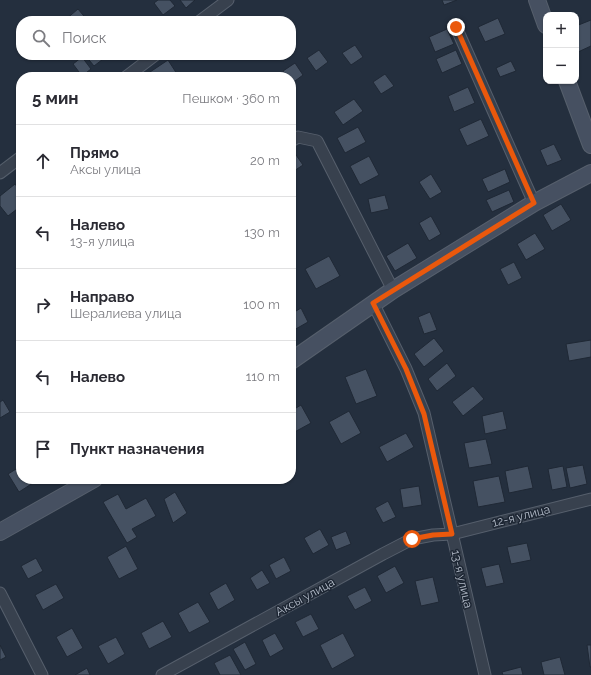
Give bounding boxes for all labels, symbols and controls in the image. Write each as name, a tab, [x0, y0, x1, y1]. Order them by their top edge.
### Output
map controls	[543, 12, 579, 84]
button: +	[543, 12, 579, 48]
search box	[16, 16, 296, 60]
route end	[447, 18, 465, 36]
icon: search	[30, 27, 52, 49]
text: Поиск	[62, 29, 107, 47]
button: −	[543, 48, 579, 84]
text: 5 мин	[32, 88, 79, 108]
text: Пешком · 360 m	[182, 91, 280, 106]
text: Прямо	[70, 144, 119, 162]
icon: ahead	[32, 150, 54, 172]
text: 20 m	[250, 153, 280, 168]
text: Аксы улица	[70, 162, 141, 177]
text: Налево	[70, 216, 125, 234]
icon: left	[32, 222, 54, 244]
text: 130 m	[244, 225, 280, 240]
text: 13-я улица	[70, 234, 134, 249]
text: Направо	[70, 288, 134, 306]
icon: right	[32, 294, 54, 316]
text: 100 m	[243, 297, 280, 312]
text: Шералиева улица	[70, 306, 182, 321]
icon: left	[32, 366, 54, 388]
text: Налево	[70, 368, 125, 386]
text: 110 m	[246, 369, 280, 384]
icon: arrive	[32, 438, 54, 460]
text: Пункт назначения	[70, 440, 204, 458]
street label: 12-я улица	[491, 502, 551, 530]
route start	[403, 530, 421, 548]
street label: 13-я улица	[448, 548, 476, 610]
street label: Аксы улица	[273, 575, 337, 619]

